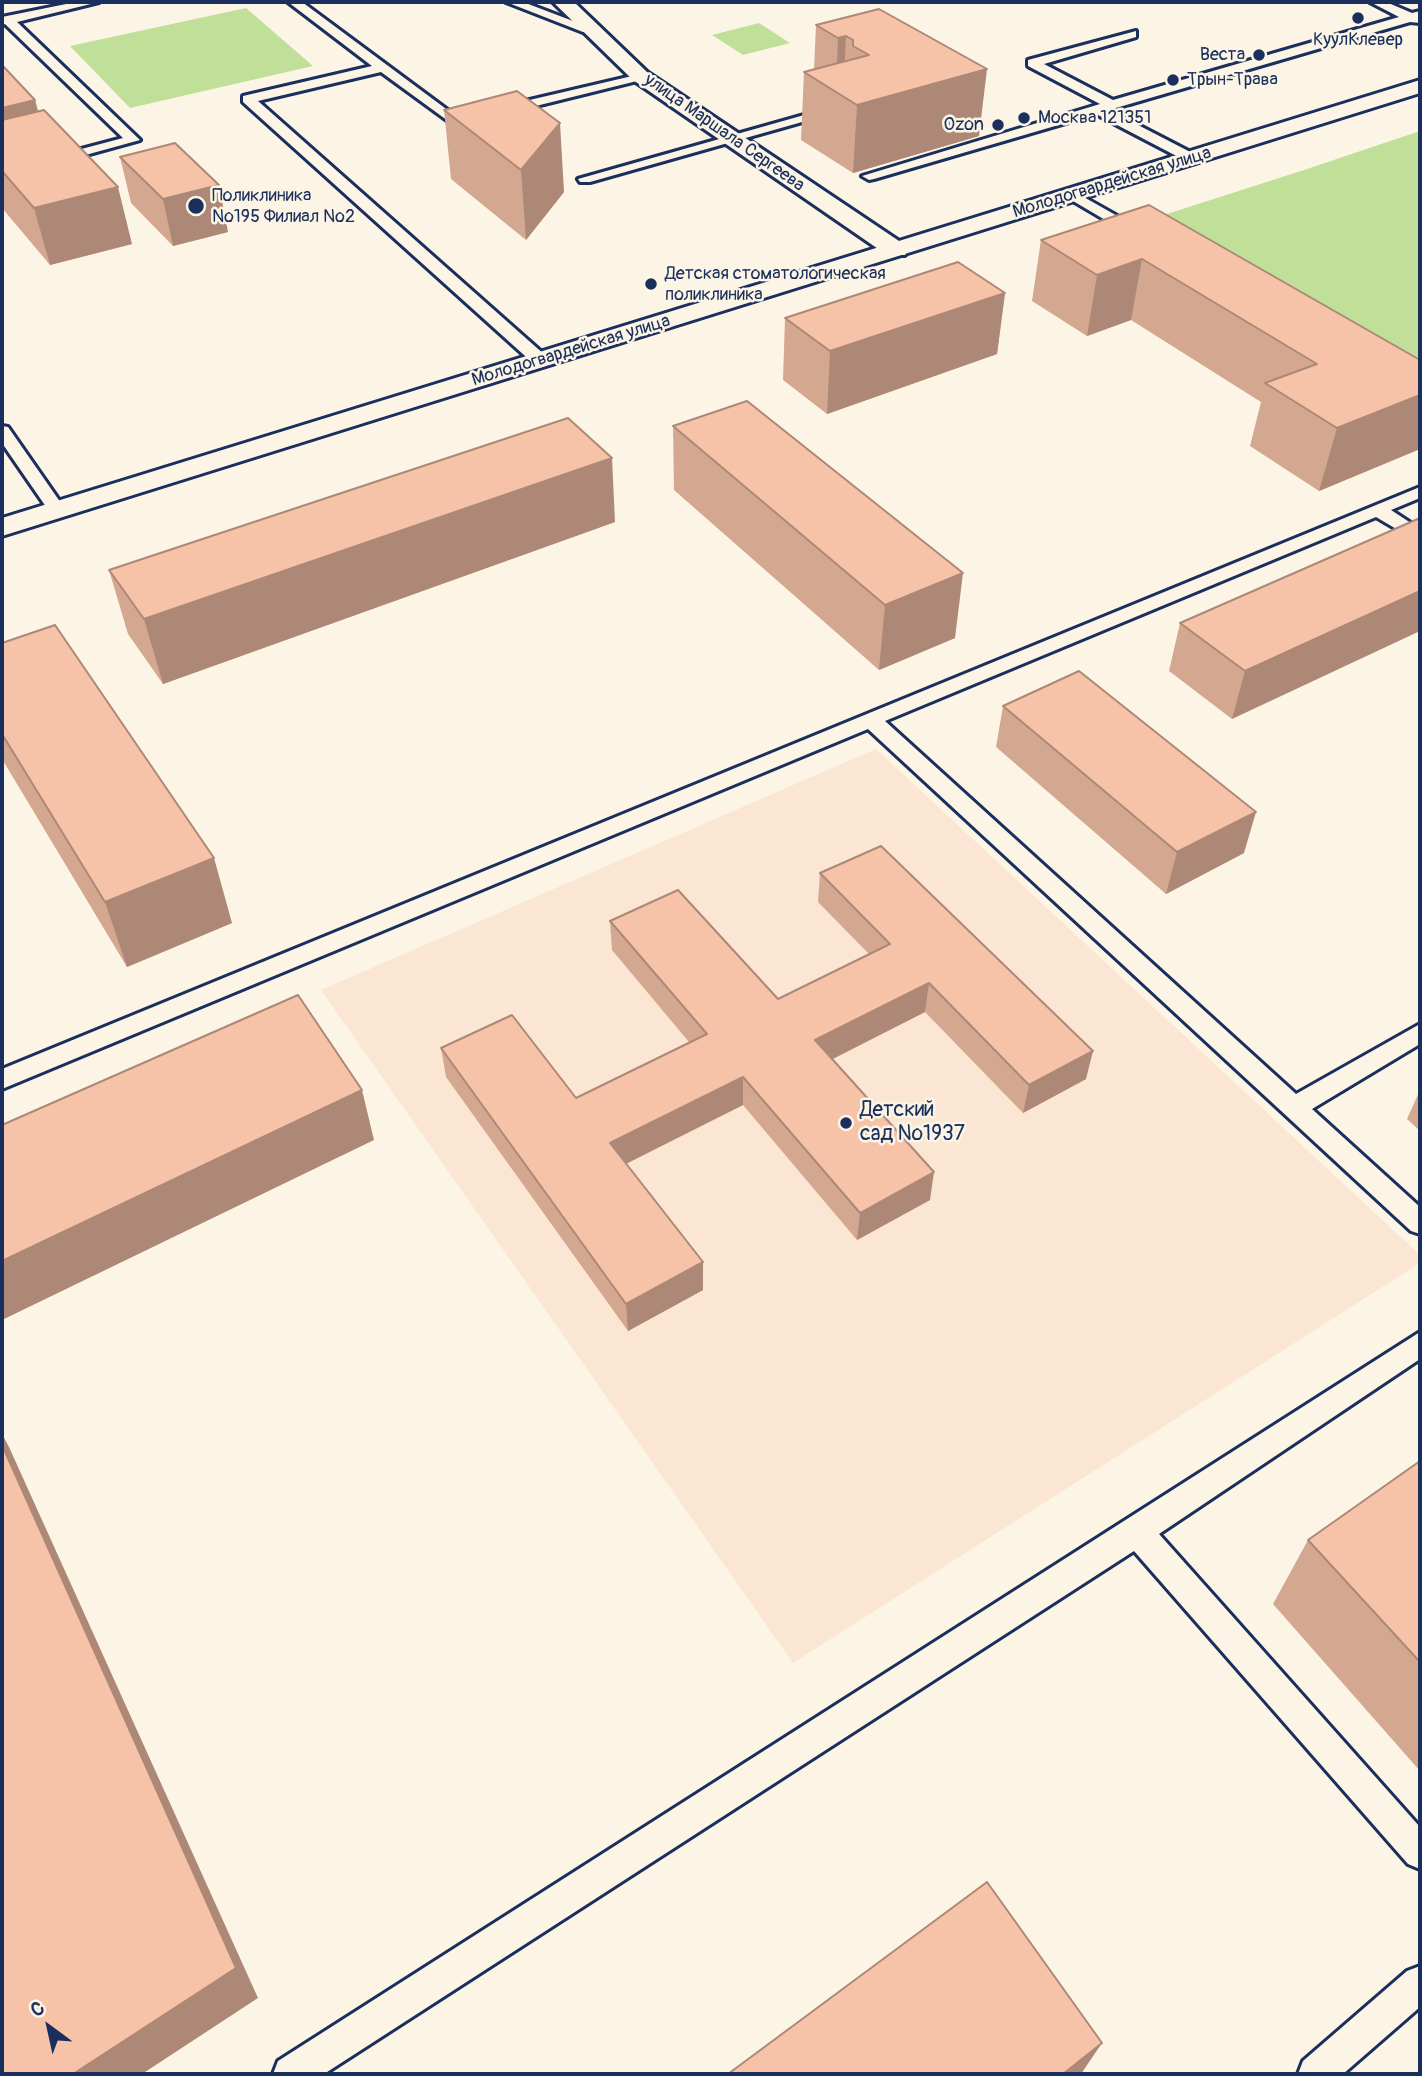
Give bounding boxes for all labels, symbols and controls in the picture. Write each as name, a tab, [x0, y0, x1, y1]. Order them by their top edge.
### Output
marker: КуулКлевер	[1350, 10, 1366, 26]
place label: КуулКлевер	[1313, 29, 1403, 51]
place label: Веста	[1200, 44, 1245, 66]
marker: Веста	[1251, 47, 1267, 63]
street label: улица Маршала Сергеева	[640, 69, 808, 197]
place label: Трын-Трава	[1187, 69, 1278, 91]
marker: Трын-Трава	[1165, 72, 1181, 88]
place label: Москва 121351	[1038, 107, 1151, 129]
marker: Москва 121351	[1016, 110, 1032, 126]
place label: Ozon	[944, 114, 984, 136]
marker: Ozon	[990, 117, 1006, 133]
street label: Молодогвардейская улица	[1010, 143, 1214, 223]
place label: Поликлиника №195 Филиал №2	[212, 185, 355, 228]
marker: Поликлиника №195 Филиал №2	[186, 196, 206, 216]
place label: Детская стоматологическая поликлиника	[665, 263, 886, 306]
marker: Детская стоматологическая поликлиника	[643, 276, 659, 292]
street label: Молодогвардейская улица	[469, 311, 673, 391]
place label: Детский сад №1937	[860, 1098, 965, 1148]
marker: Детский сад №1937	[838, 1115, 854, 1131]
north arrow	[14, 1992, 84, 2062]
text: С	[26, 1996, 49, 2023]

